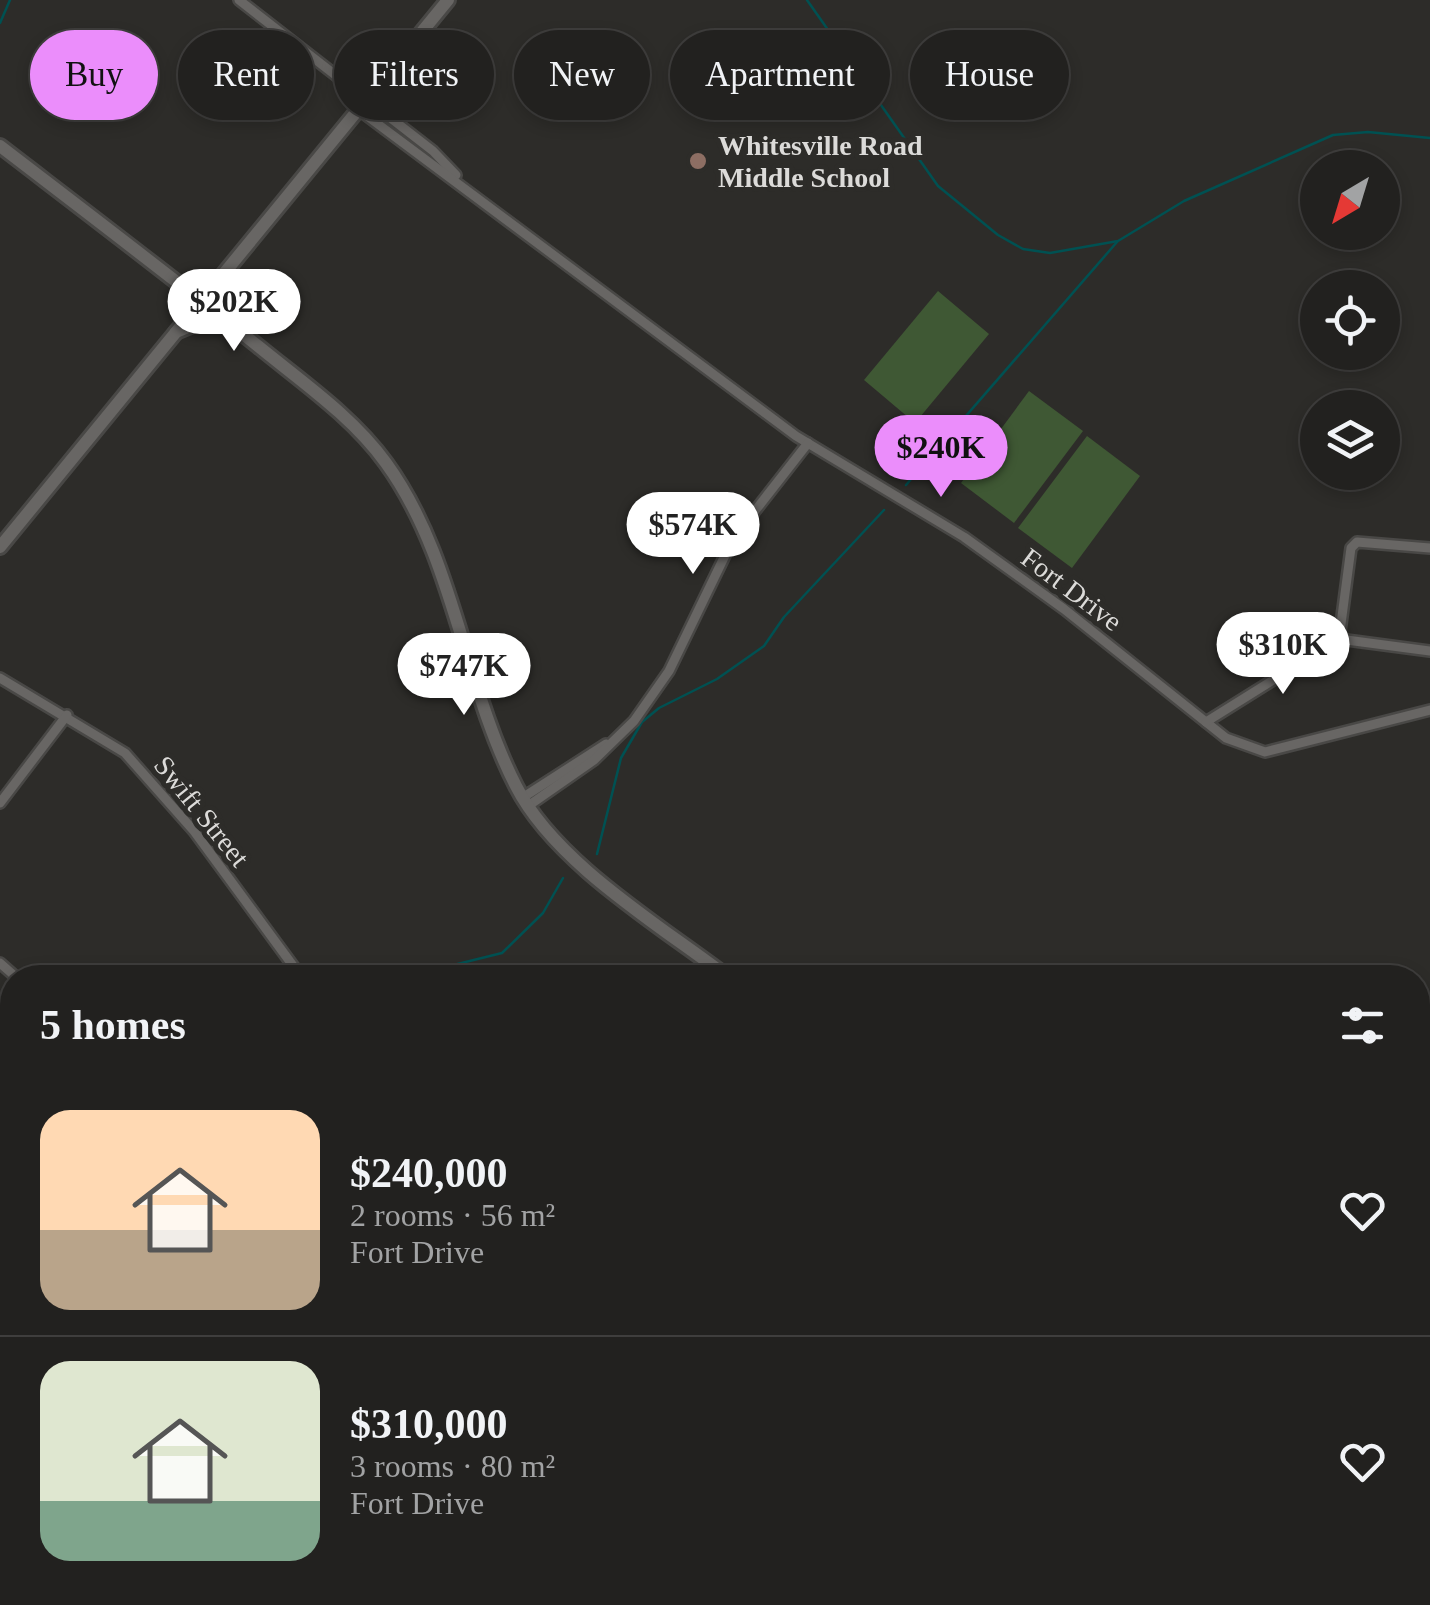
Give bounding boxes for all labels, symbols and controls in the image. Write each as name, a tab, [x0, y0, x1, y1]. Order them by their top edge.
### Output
chip: Buy	[30, 30, 158, 120]
chip: Rent	[178, 30, 314, 120]
chip: Filters	[334, 30, 494, 120]
chip: New	[514, 30, 650, 120]
chip: Apartment	[670, 30, 890, 120]
chip: House	[910, 30, 1069, 120]
place label: Whitesville Road Middle School	[718, 130, 923, 193]
marker: Whitesville Road Middle School	[687, 150, 709, 172]
north arrow	[1300, 150, 1400, 250]
map controls	[1300, 150, 1400, 490]
pin: $202K	[164, 269, 304, 354]
button: locate	[1300, 270, 1400, 370]
text: $202K	[190, 283, 278, 319]
button: layers	[1300, 390, 1400, 490]
pin: $240K	[871, 415, 1011, 500]
text: $240K	[897, 429, 985, 465]
pin: $574K	[623, 492, 763, 577]
text: $574K	[649, 506, 737, 542]
street label: Fort Drive	[1015, 542, 1128, 637]
pin: $310K	[1213, 612, 1353, 697]
text: $310K	[1239, 626, 1327, 662]
pin: $747K	[394, 633, 534, 718]
text: $747K	[420, 647, 508, 683]
street label: Swift Street	[148, 750, 256, 873]
icon: filters	[1335, 998, 1390, 1053]
text: 5 homes	[40, 1002, 186, 1048]
icon: home	[120, 1150, 240, 1270]
text: $240,000	[350, 1150, 508, 1196]
icon: heart	[1335, 1183, 1390, 1238]
text: 2 rooms · 56 m²	[350, 1197, 555, 1233]
text: Fort Drive	[350, 1234, 484, 1270]
icon: home	[120, 1401, 240, 1521]
text: $310,000	[350, 1401, 508, 1447]
icon: heart	[1335, 1434, 1390, 1489]
text: 3 rooms · 80 m²	[350, 1448, 555, 1484]
text: Fort Drive	[350, 1485, 484, 1521]

